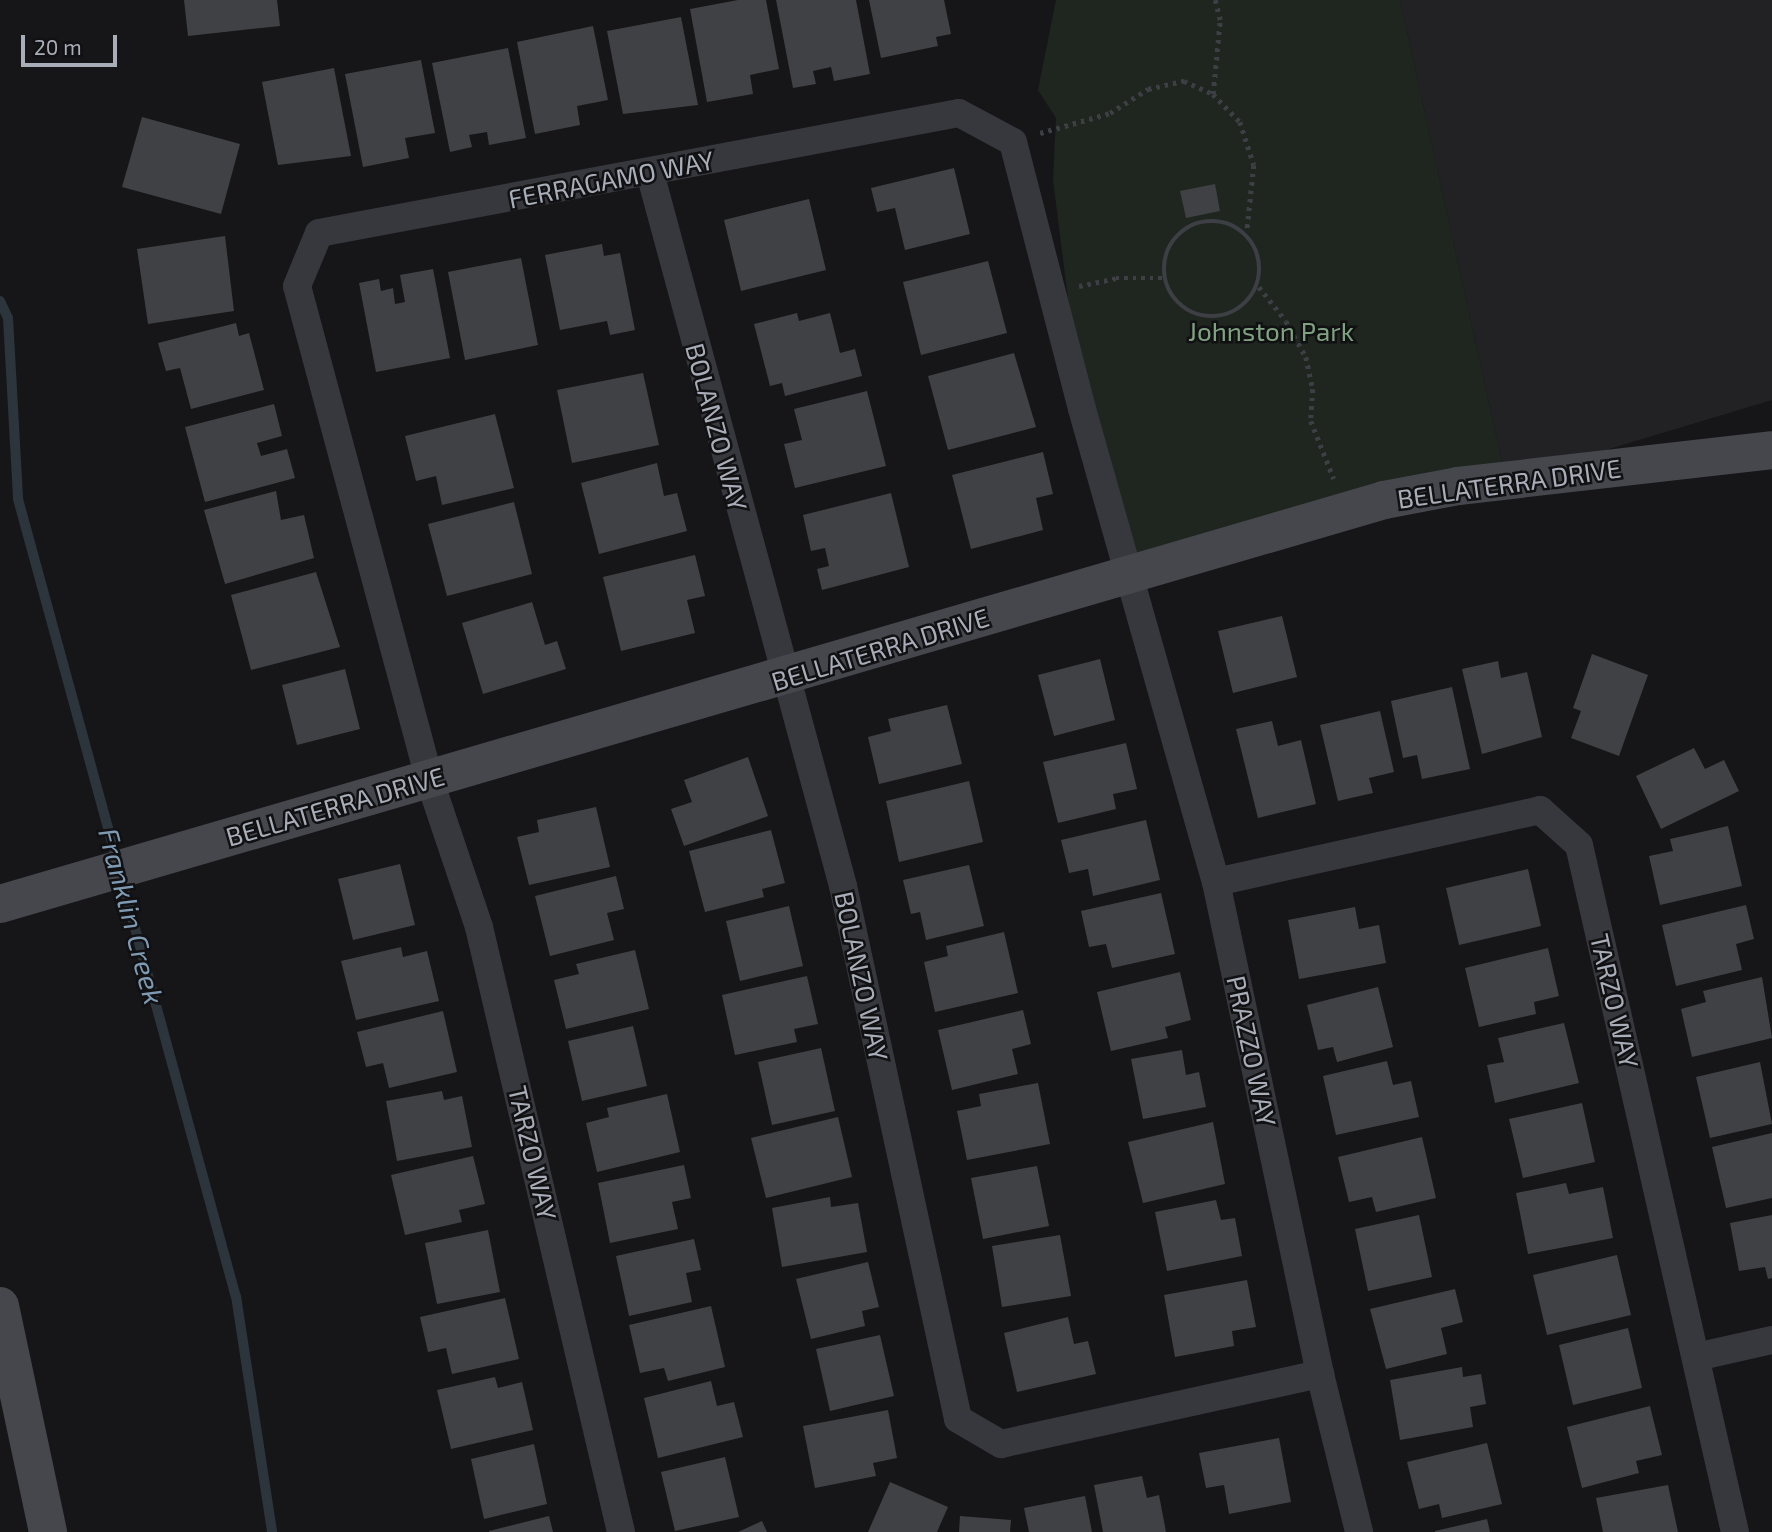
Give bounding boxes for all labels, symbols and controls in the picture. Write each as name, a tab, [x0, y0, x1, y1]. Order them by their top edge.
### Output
scale bar	[24, 21, 121, 65]
text: 20 m	[34, 34, 82, 59]
street label: FERRAGAMO WAY	[506, 144, 716, 214]
park label: Johnston Park	[1188, 315, 1354, 347]
street label: BOLANZO WAY	[680, 340, 754, 514]
street label: BELLATERRA DRIVE	[1395, 452, 1623, 514]
street label: BELLATERRA DRIVE	[767, 601, 993, 697]
street label: BELLATERRA DRIVE	[222, 760, 448, 852]
water label: Franklin Creek	[92, 824, 172, 1008]
street label: BOLANZO WAY	[829, 888, 895, 1064]
street label: TARZO WAY	[1584, 931, 1646, 1071]
street label: PRAZZO WAY	[1221, 973, 1283, 1129]
street label: TARZO WAY	[502, 1083, 564, 1223]

